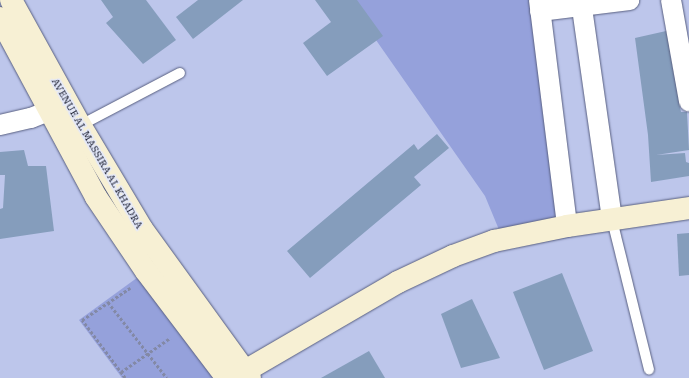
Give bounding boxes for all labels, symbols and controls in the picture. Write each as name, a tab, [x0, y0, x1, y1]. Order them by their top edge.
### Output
street label: AVENUE AL MASSIRA AL KHADRA	[50, 76, 146, 230]

